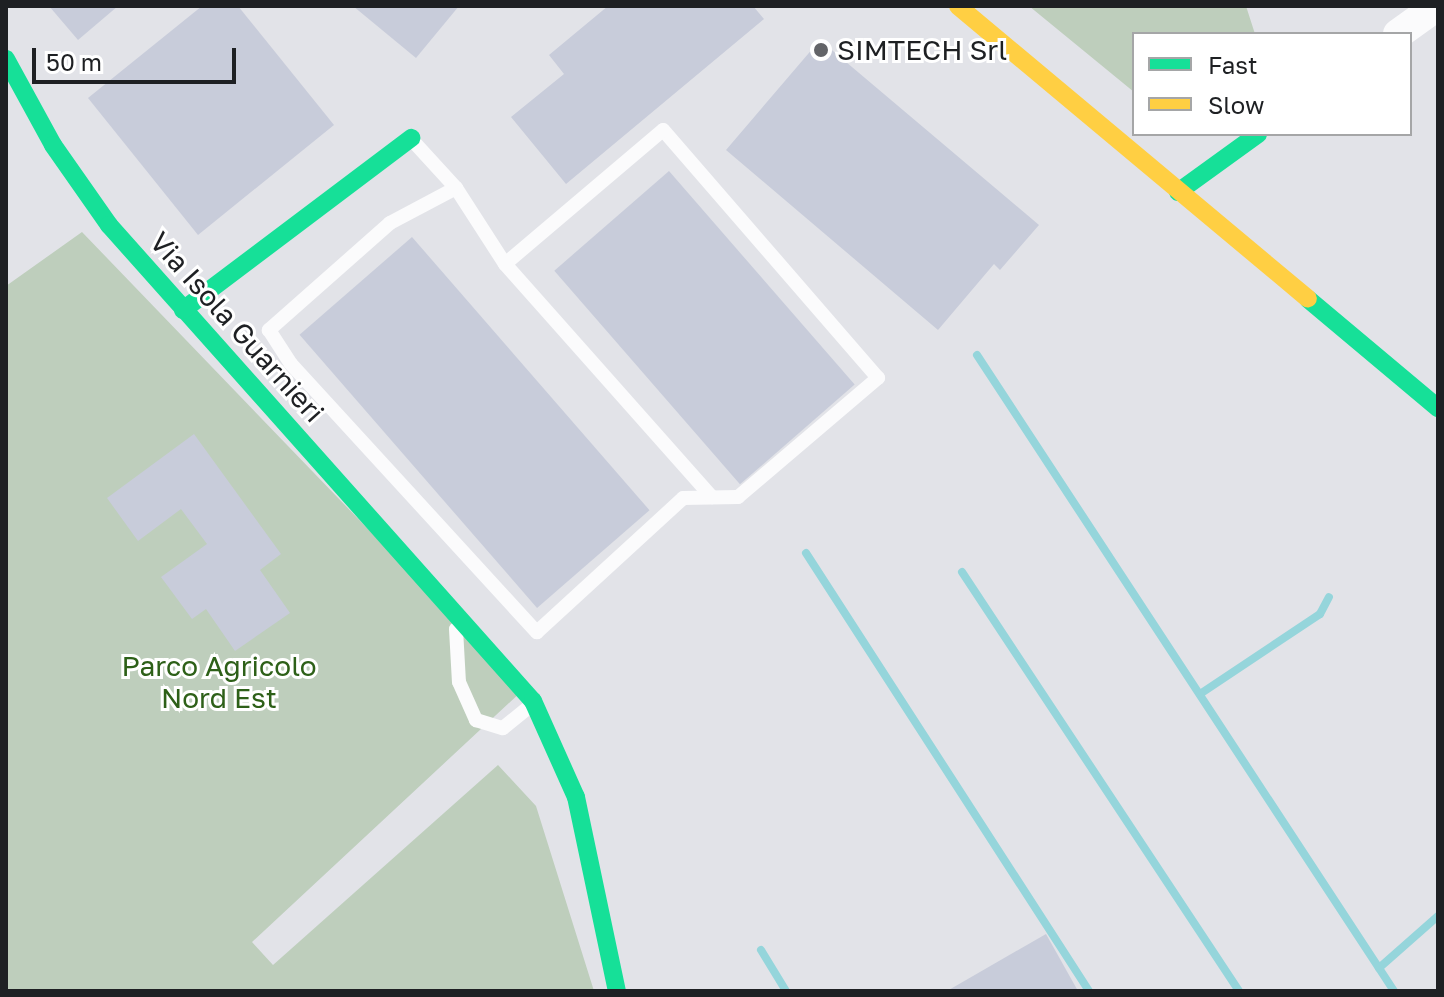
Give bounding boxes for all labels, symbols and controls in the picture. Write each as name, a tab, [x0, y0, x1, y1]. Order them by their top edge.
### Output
scale bar	[36, 32, 240, 82]
legend	[1132, 32, 1412, 136]
place label: SIMTECH Srl	[837, 33, 1007, 67]
marker: SIMTECH Srl	[812, 41, 830, 59]
text: 50 m	[46, 47, 102, 76]
text: Fast	[1208, 50, 1258, 79]
text: Slow	[1208, 90, 1264, 119]
street label: Via Isola Guarnieri	[143, 225, 331, 429]
park label: Parco Agricolo Nord Est	[121, 649, 317, 715]

